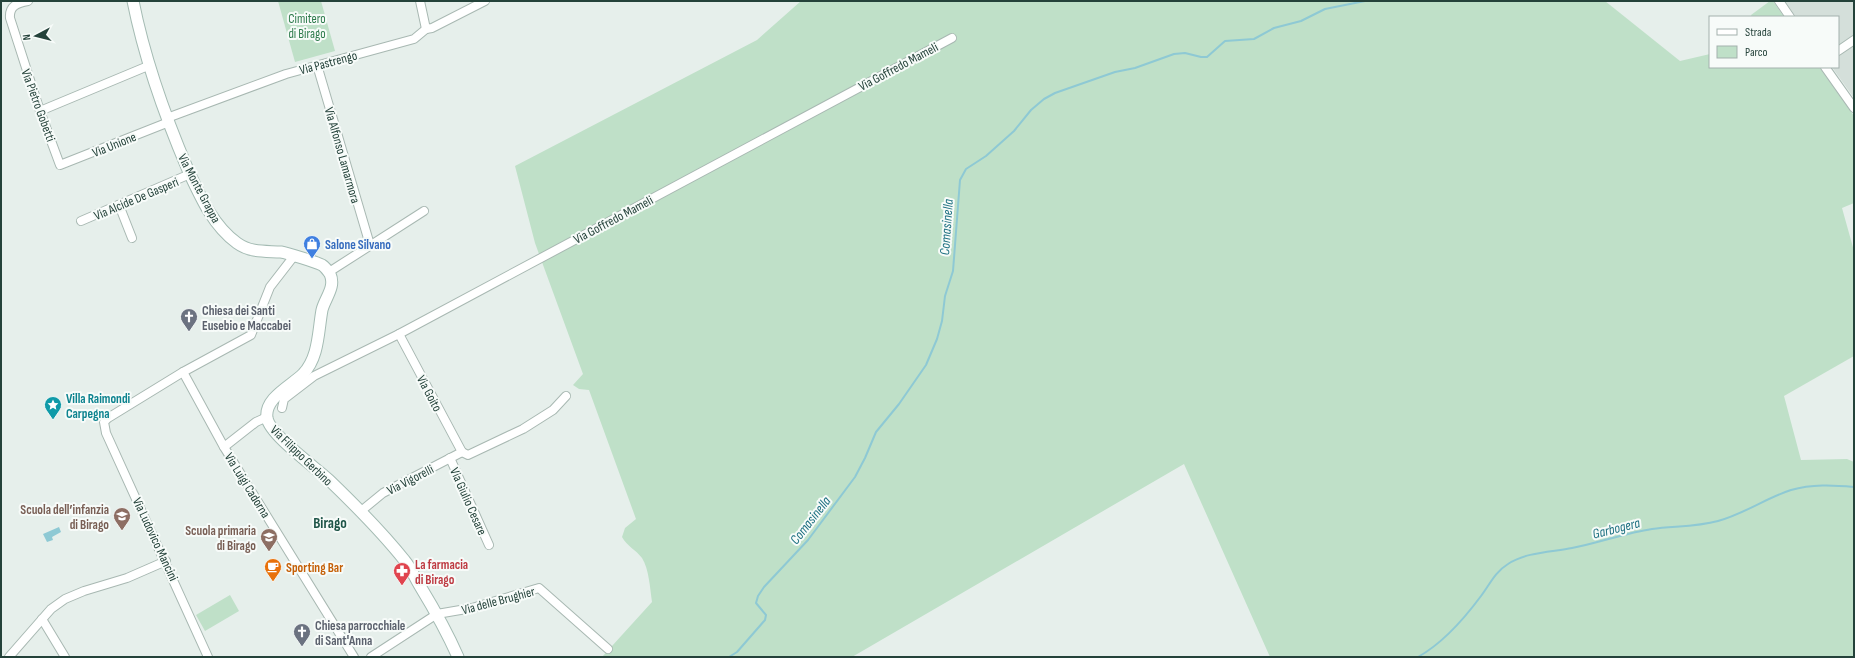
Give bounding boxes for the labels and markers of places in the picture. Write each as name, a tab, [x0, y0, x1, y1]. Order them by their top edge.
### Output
shop icon: Salone Silvano	[302, 234, 322, 259]
place label: Salone Silvano	[325, 237, 391, 253]
place label: Chiesa dei Santi Eusebio e Maccabei	[202, 303, 291, 334]
church icon: Chiesa dei Santi Eusebio e Maccabei	[179, 307, 199, 332]
place label: Villa Raimondi Carpegna	[66, 391, 131, 422]
place icon: Villa Raimondi Carpegna	[43, 395, 63, 420]
place label: Scuola dell’infanzia di Birago	[20, 502, 109, 533]
school or university icon: Scuola dell’infanzia di Birago	[112, 506, 132, 531]
place label: Scuola primaria di Birago	[185, 523, 256, 554]
school or university icon: Scuola primaria di Birago	[259, 527, 279, 552]
cafe icon: Sporting Bar	[263, 557, 283, 582]
place label: La farmacia di Birago	[415, 557, 468, 588]
place label: Sporting Bar	[286, 560, 343, 576]
pharmacy icon: La farmacia di Birago	[392, 561, 412, 586]
place label: Chiesa parrocchiale di Sant'Anna	[315, 618, 406, 649]
church icon: Chiesa parrocchiale di Sant'Anna	[292, 622, 312, 647]

